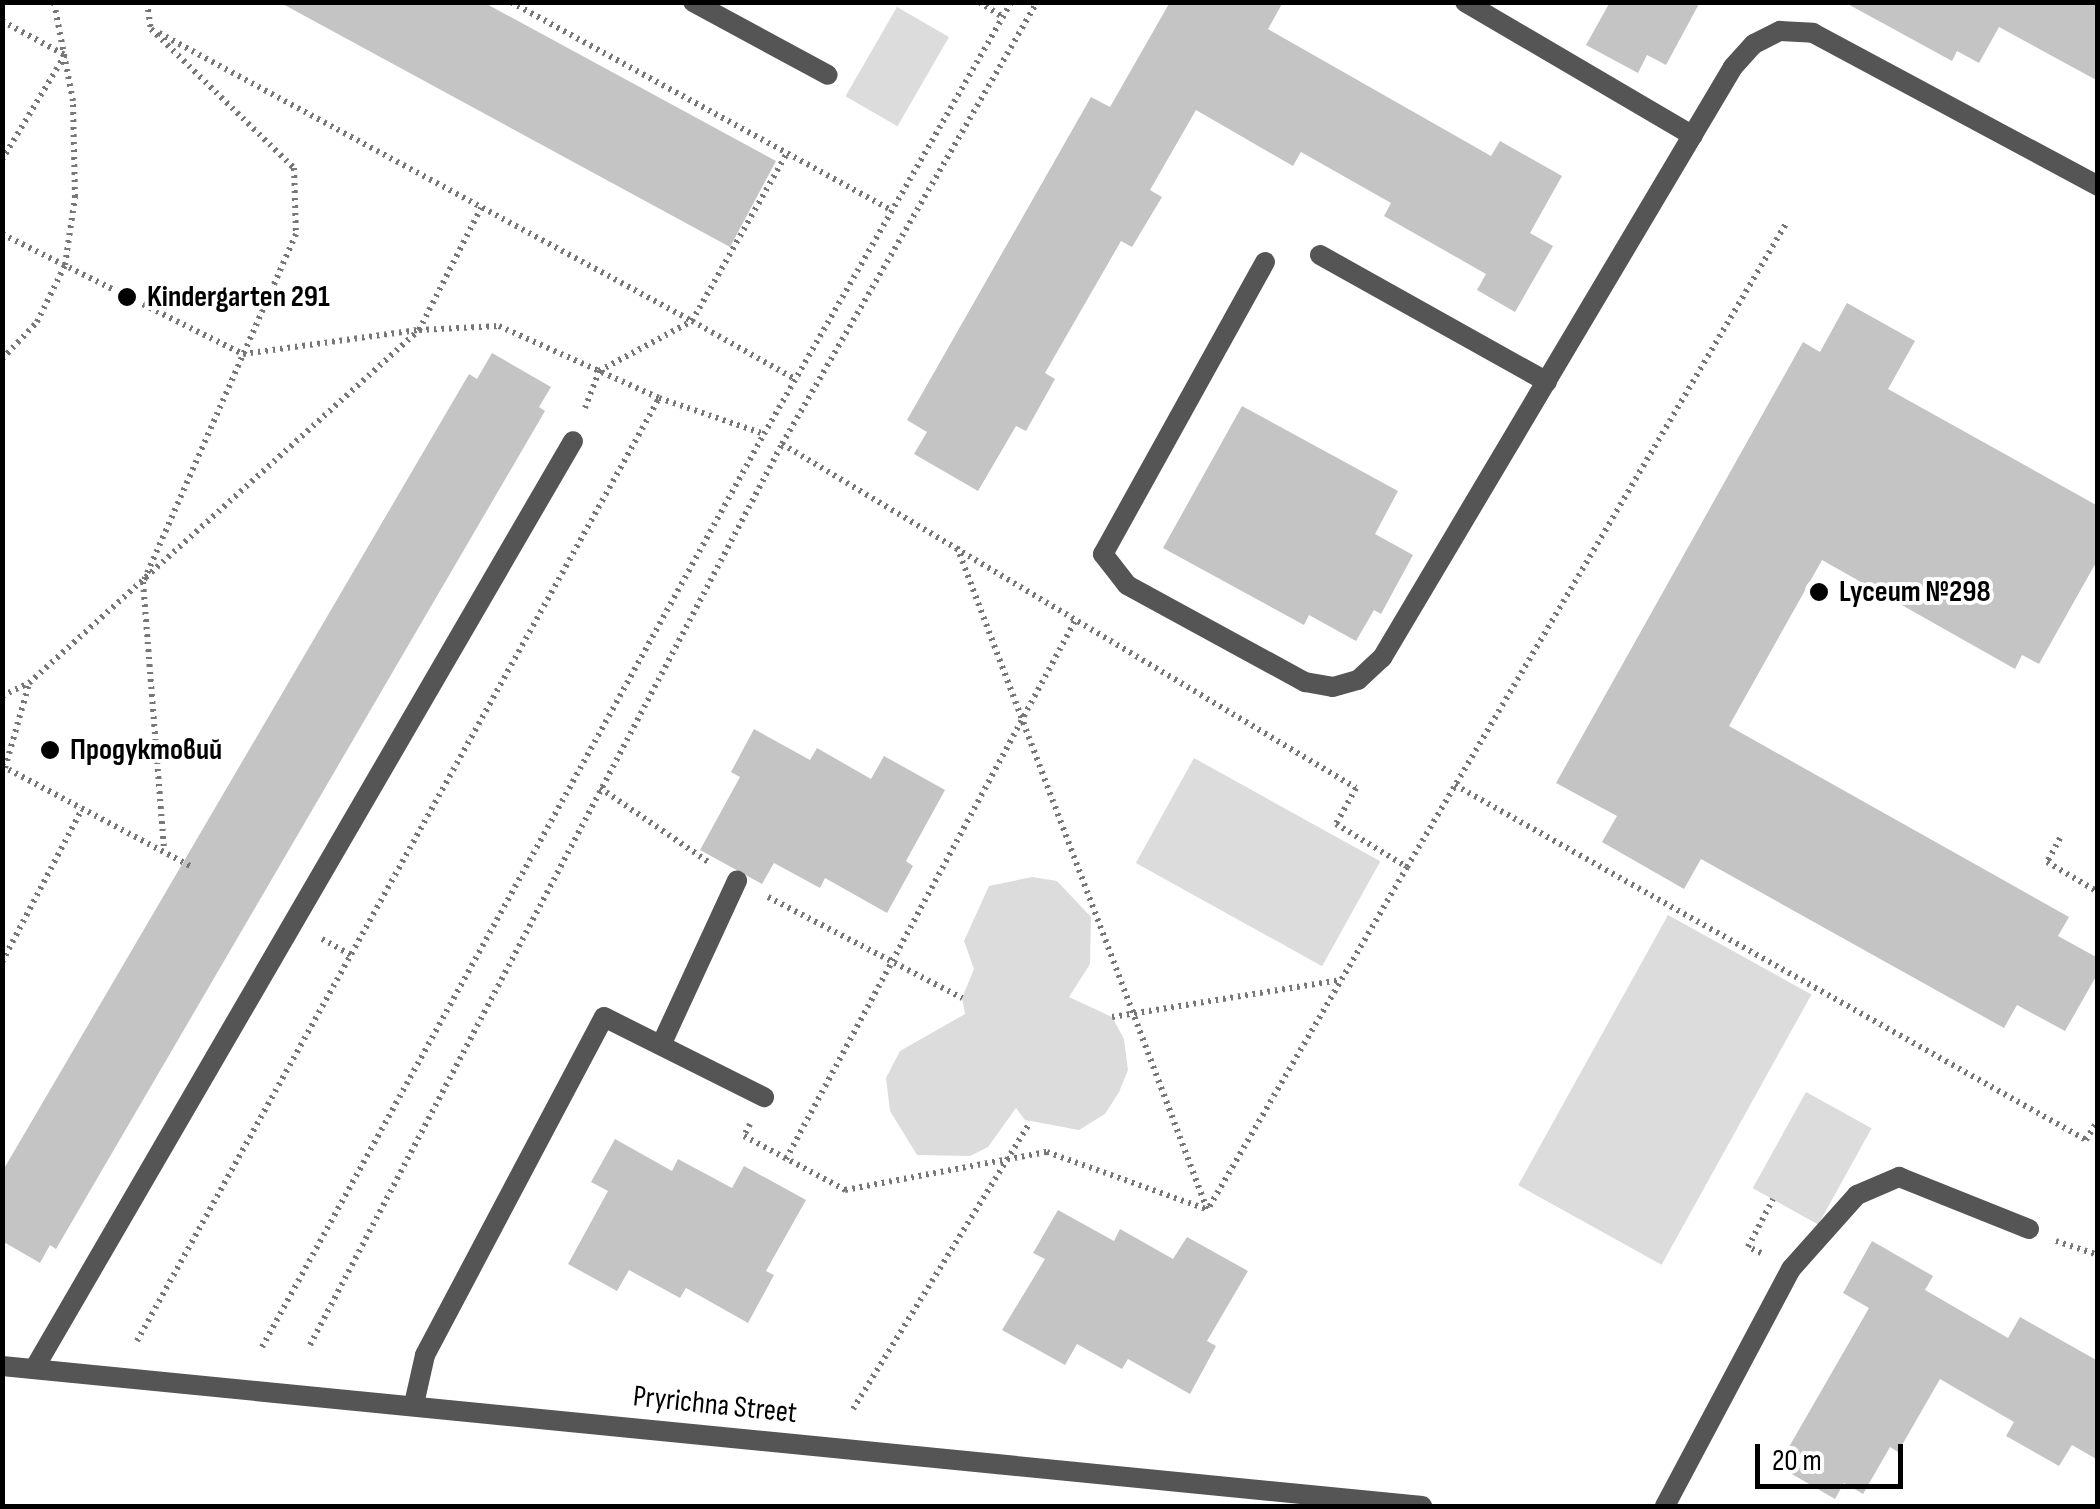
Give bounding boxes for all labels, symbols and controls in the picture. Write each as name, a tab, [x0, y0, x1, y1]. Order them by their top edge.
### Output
place label: Kindergarten 291	[147, 279, 330, 315]
marker: Kindergarten 291	[116, 286, 138, 308]
place label: Lyceum №298	[1839, 574, 1991, 610]
marker: Lyceum №298	[1808, 581, 1830, 603]
place label: Продуктовий	[70, 732, 222, 768]
marker: Продуктовий	[39, 739, 61, 761]
street label: Pryrichna Street	[631, 1378, 799, 1432]
scale bar	[1760, 1424, 1908, 1486]
text: 20 m	[1772, 1443, 1822, 1479]

